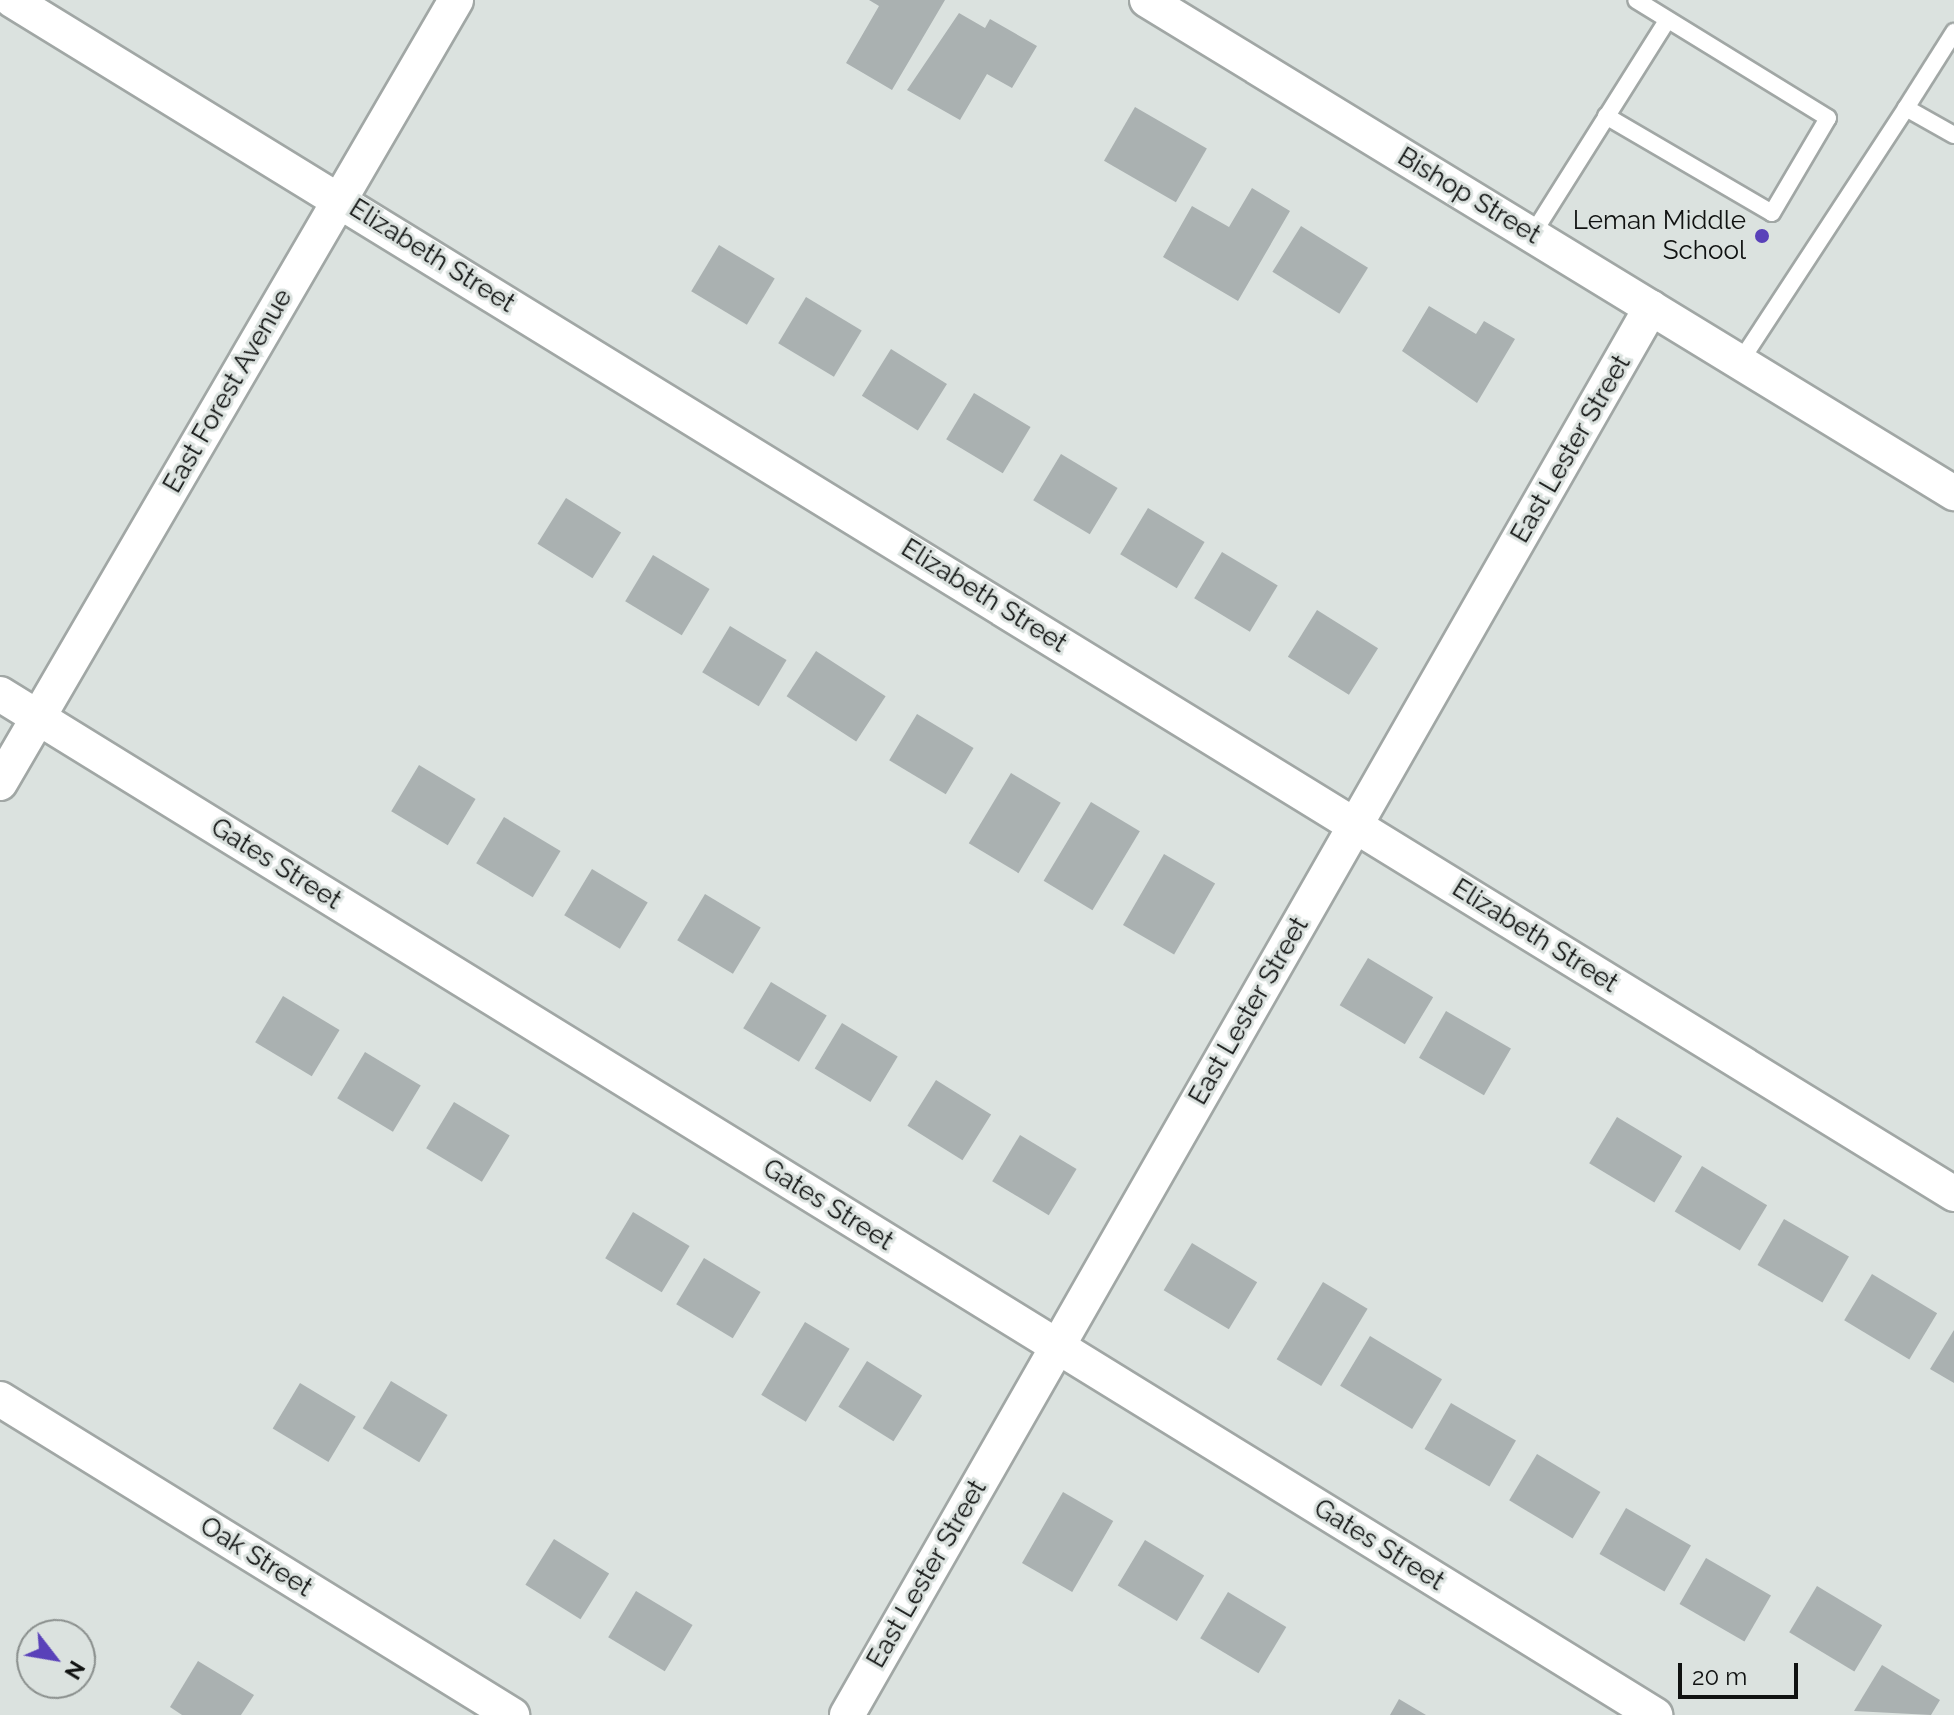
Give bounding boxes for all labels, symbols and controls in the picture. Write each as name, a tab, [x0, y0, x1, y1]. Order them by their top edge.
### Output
street label: Bishop Street	[1392, 141, 1546, 251]
street label: Elizabeth Street	[343, 193, 521, 319]
place label: Leman Middle School	[1573, 205, 1746, 266]
marker: Leman Middle School	[1753, 227, 1771, 245]
street label: East Forest Avenue	[157, 283, 299, 499]
street label: East Lester Street	[1504, 349, 1638, 549]
street label: Elizabeth Street	[895, 533, 1073, 659]
street label: Gates Street	[205, 812, 347, 916]
street label: Elizabeth Street	[1446, 873, 1624, 999]
street label: East Lester Street	[1182, 911, 1316, 1111]
street label: Gates Street	[757, 1153, 899, 1257]
street label: East Lester Street	[860, 1474, 994, 1674]
street label: Gates Street	[1308, 1493, 1450, 1597]
street label: Oak Street	[194, 1510, 318, 1604]
north arrow	[16, 1619, 96, 1699]
scale bar	[1682, 1647, 1802, 1697]
text: N	[59, 1656, 90, 1684]
text: 20 m	[1692, 1662, 1747, 1691]

